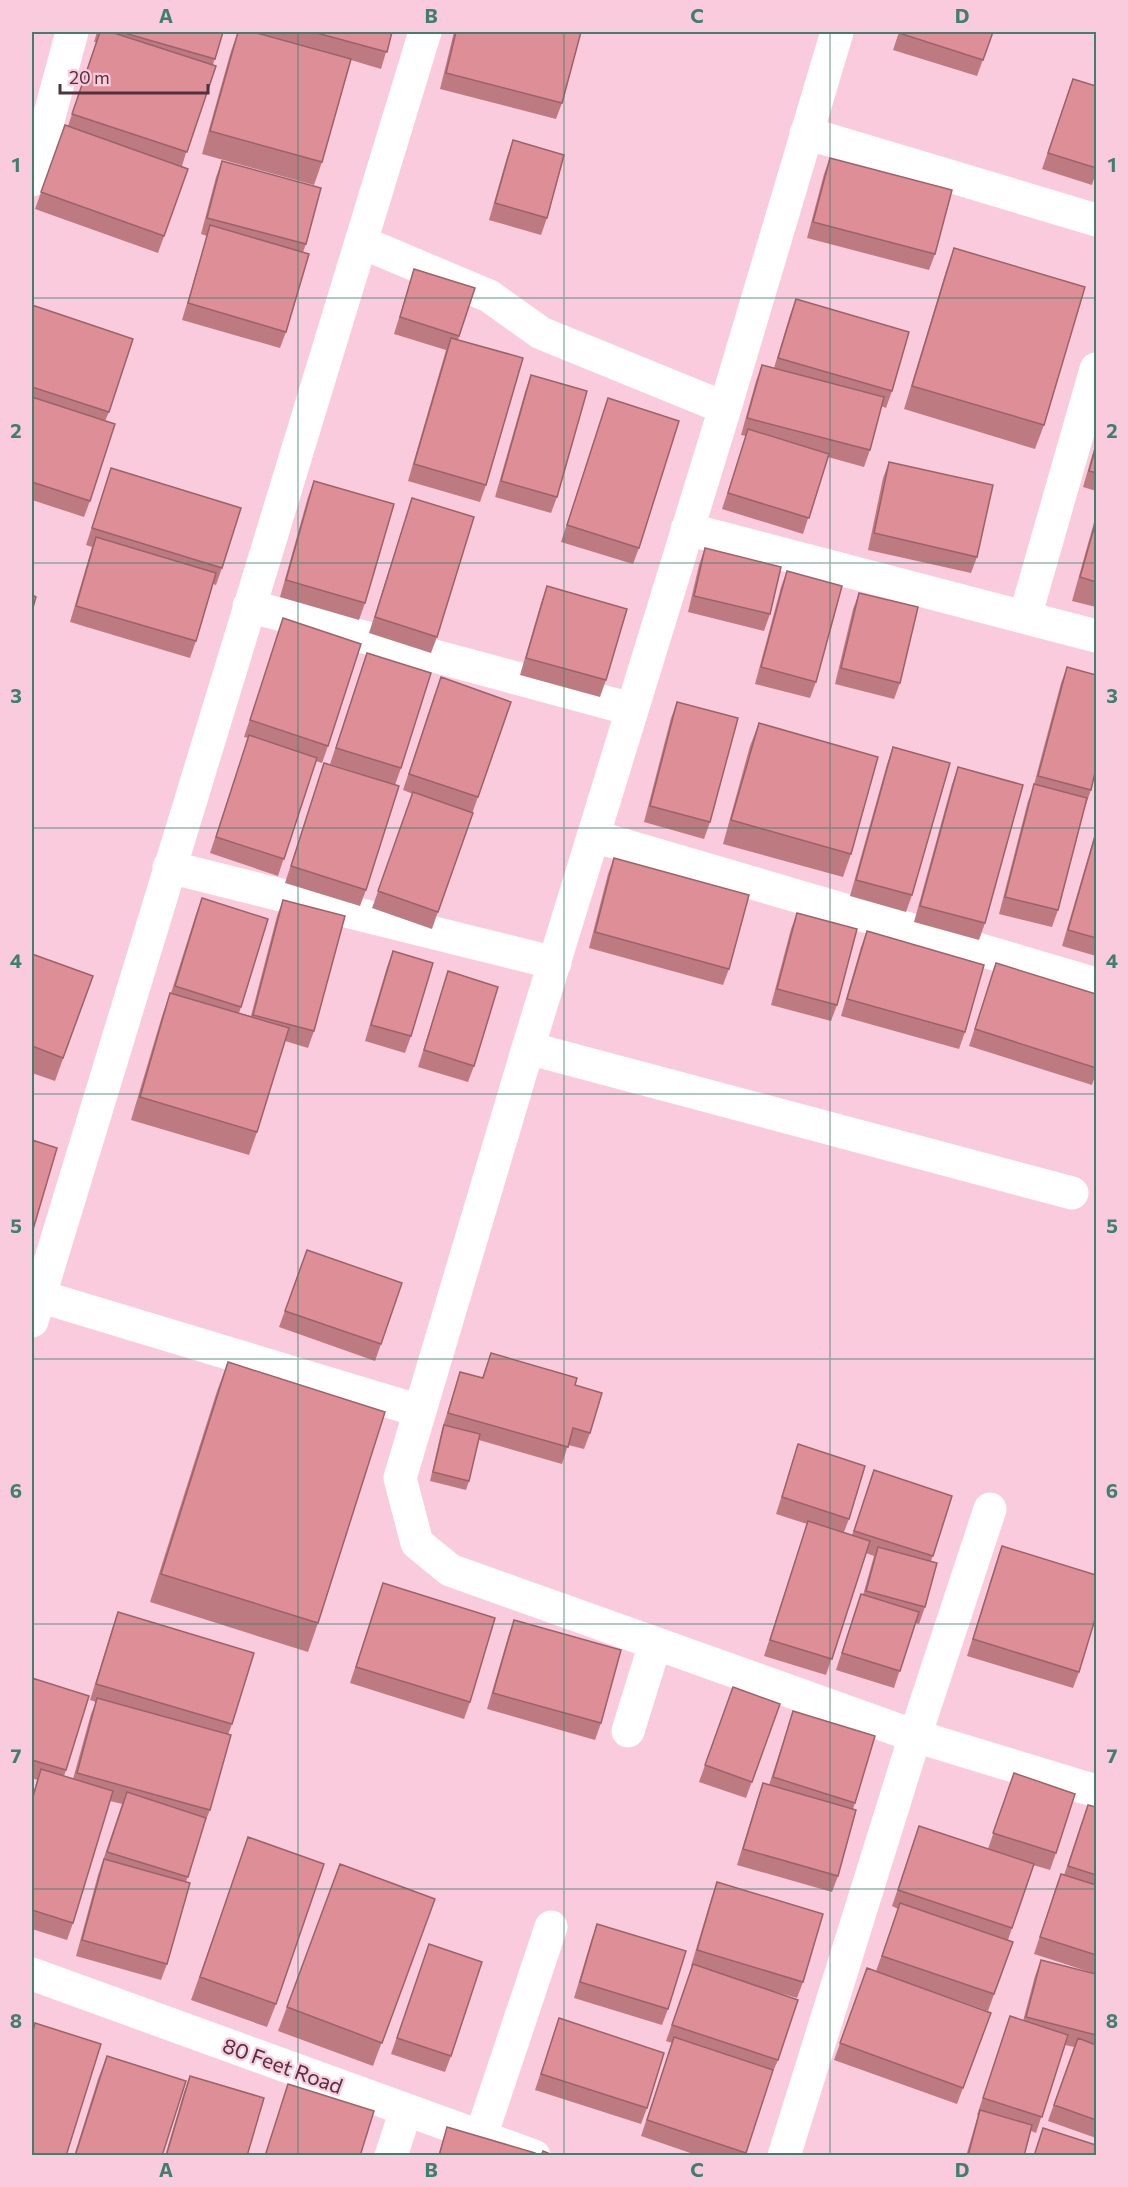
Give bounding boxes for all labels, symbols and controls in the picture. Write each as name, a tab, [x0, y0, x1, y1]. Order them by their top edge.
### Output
text: A	[159, 3, 173, 27]
text: B	[424, 3, 438, 27]
text: C	[690, 3, 704, 27]
text: D	[955, 3, 969, 27]
scale bar	[60, 57, 208, 95]
text: 20 m	[69, 66, 110, 88]
text: 1	[11, 152, 21, 176]
text: 1	[1107, 152, 1117, 176]
text: 2	[10, 418, 22, 442]
text: 2	[1106, 418, 1118, 442]
text: 3	[10, 683, 22, 707]
text: 3	[1106, 683, 1118, 707]
text: 4	[10, 948, 22, 972]
text: 4	[1106, 948, 1118, 972]
text: 5	[10, 1213, 22, 1237]
text: 5	[1106, 1213, 1118, 1237]
text: 6	[10, 1478, 22, 1502]
text: 6	[1106, 1478, 1118, 1502]
text: 7	[11, 1743, 22, 1767]
text: 7	[1107, 1743, 1118, 1767]
text: 8	[10, 2008, 22, 2032]
text: 8	[1106, 2008, 1118, 2032]
street label: 80 Feet Road	[220, 2032, 346, 2098]
text: A	[159, 2157, 173, 2181]
text: B	[424, 2157, 438, 2181]
text: C	[690, 2157, 704, 2181]
text: D	[955, 2157, 969, 2181]

